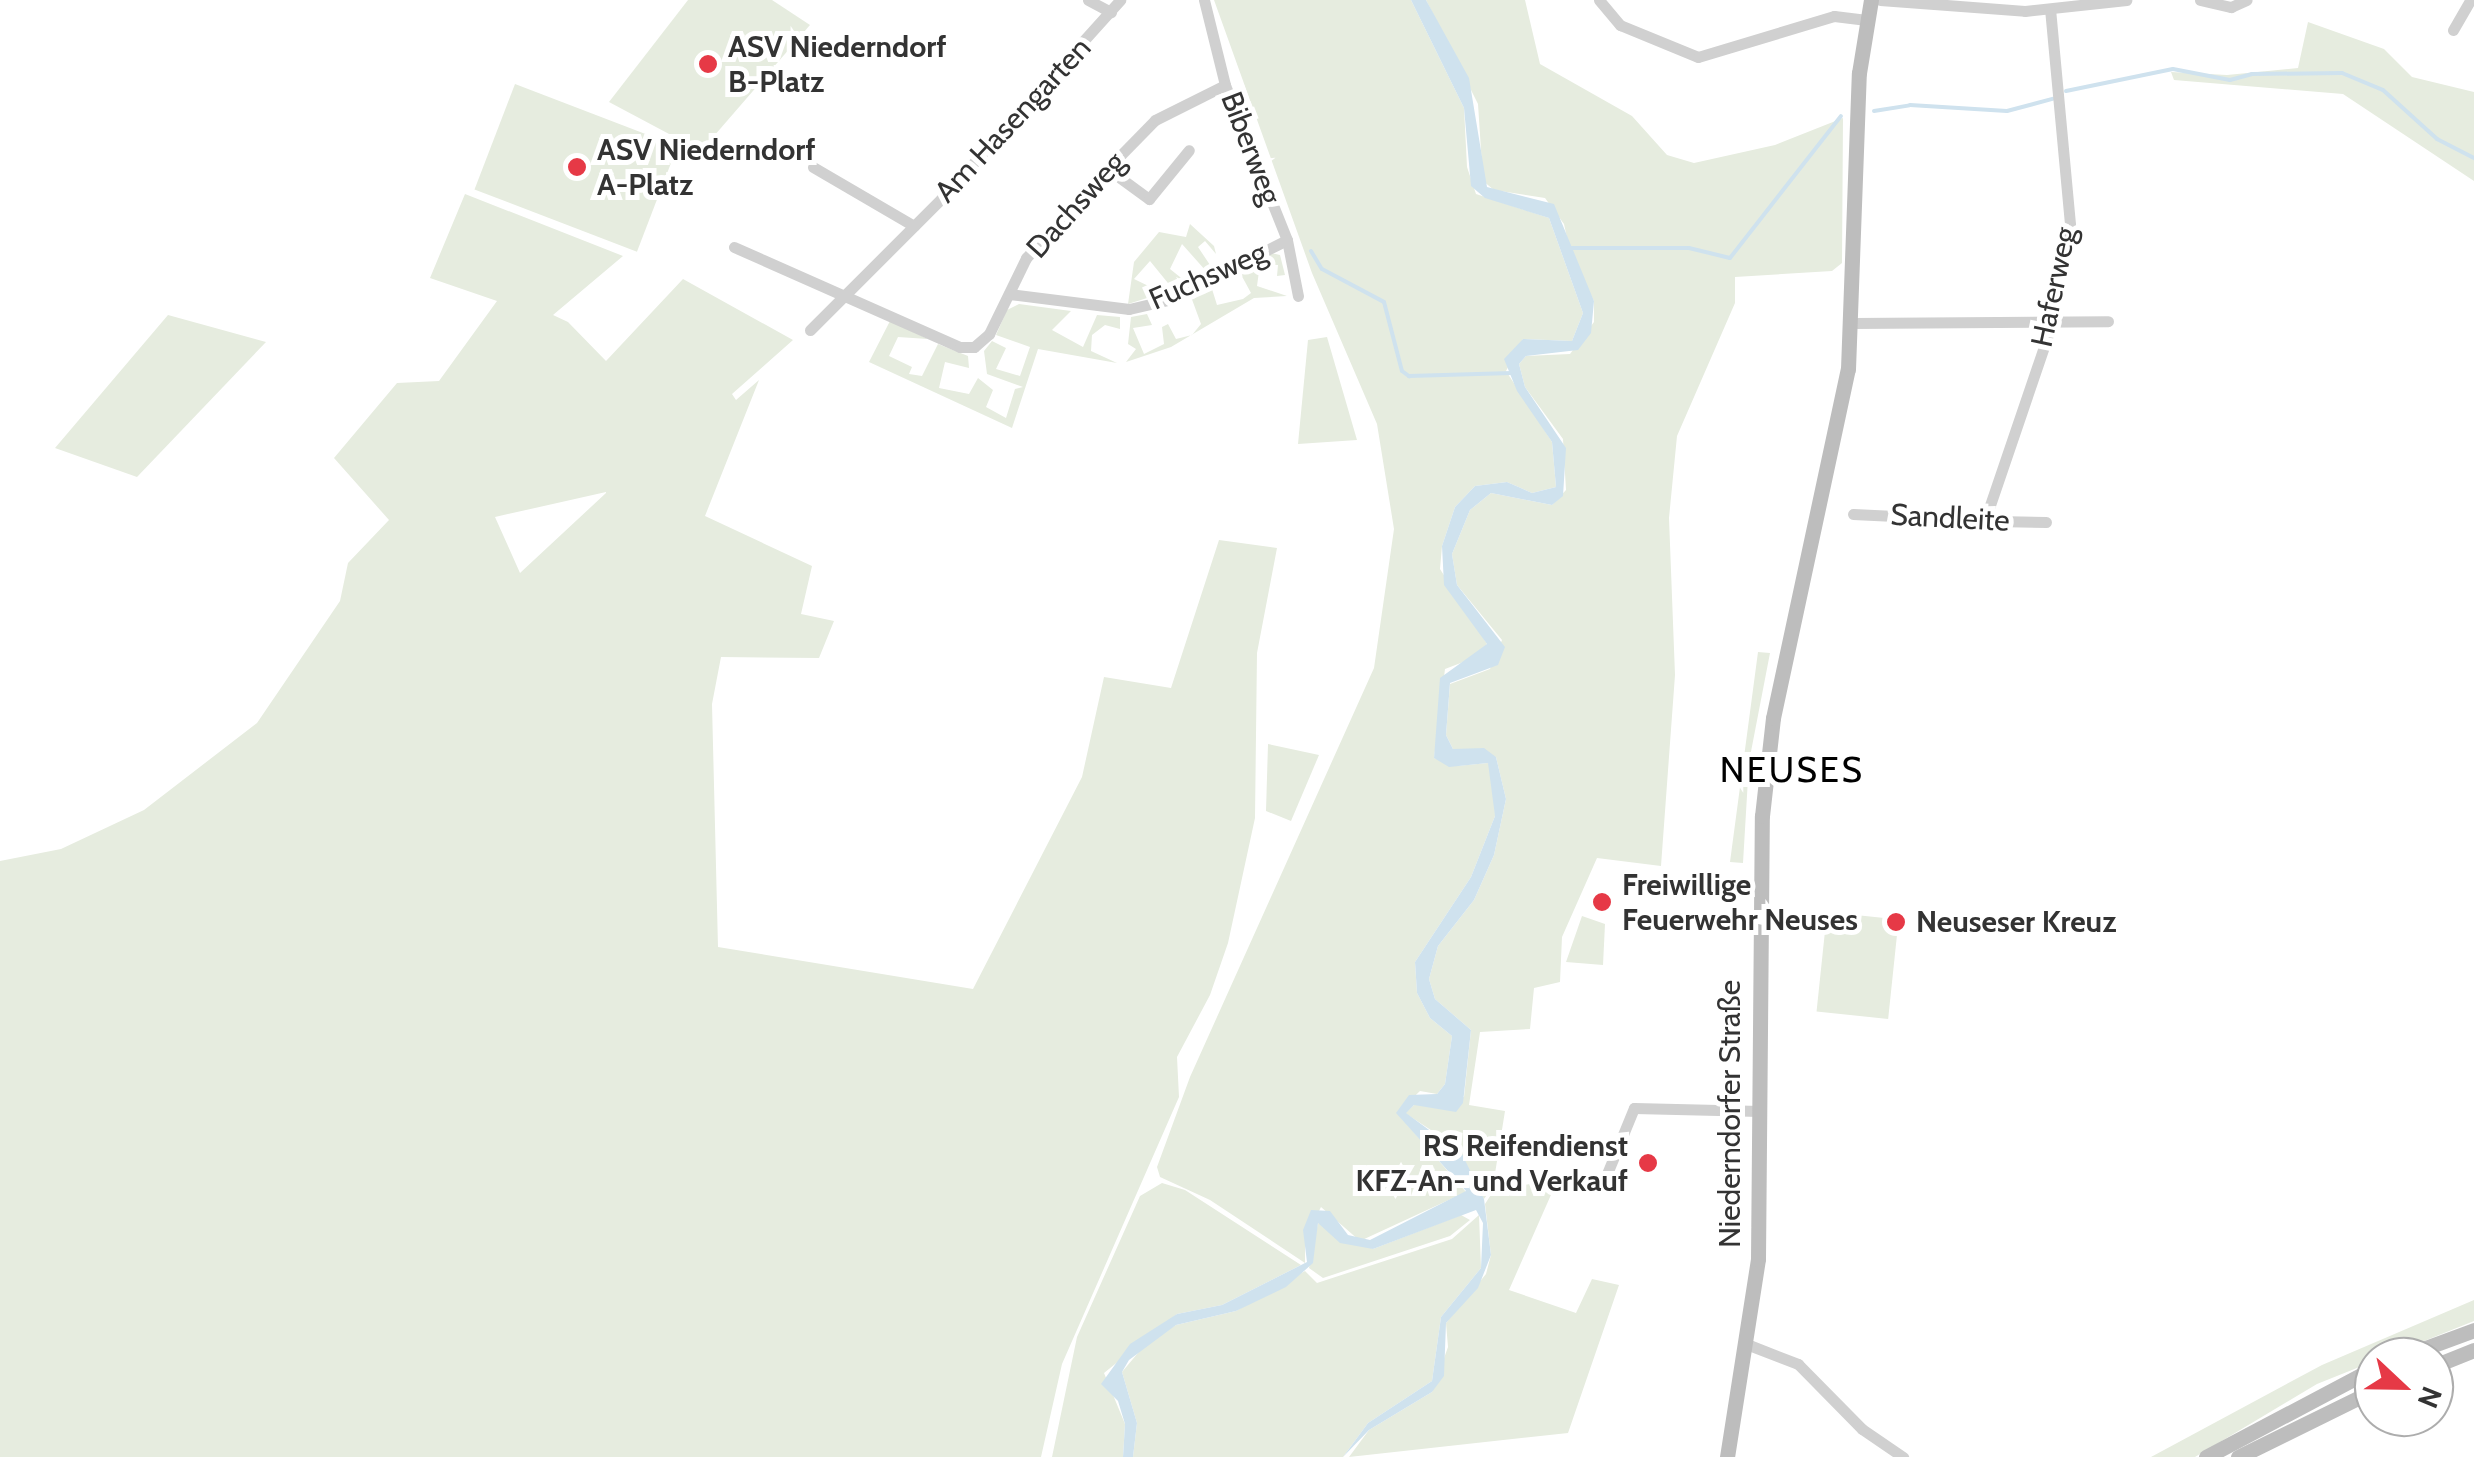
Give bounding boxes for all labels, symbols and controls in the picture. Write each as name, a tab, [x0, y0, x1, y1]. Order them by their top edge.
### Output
place label: ASV Niederndorf B-Platz	[728, 29, 946, 100]
street label: Am Hasengarten	[927, 30, 1099, 210]
marker: ASV Niederndorf B-Platz	[697, 53, 719, 75]
street label: Biberweg	[1213, 87, 1289, 209]
place label: ASV Niederndorf A-Platz	[597, 132, 815, 202]
street label: Dachsweg	[1019, 145, 1133, 265]
marker: ASV Niederndorf A-Platz	[566, 156, 588, 178]
street label: Haferweg	[2024, 224, 2084, 350]
street label: Fuchsweg	[1144, 234, 1272, 318]
street label: Sandleite	[1889, 497, 2011, 539]
district label: NEUSES	[1720, 749, 1864, 791]
place label: Freiwillige Feuerwehr Neuses	[1622, 867, 1858, 938]
marker: Freiwillige Feuerwehr Neuses	[1591, 891, 1613, 913]
place label: Neuseser Kreuz	[1916, 904, 2116, 940]
marker: Neuseser Kreuz	[1885, 911, 1907, 933]
street label: Niederndorfer Straße	[1712, 980, 1748, 1248]
place label: RS Reifendienst KFZ-An- und Verkauf	[1356, 1128, 1628, 1198]
marker: RS Reifendienst KFZ-An- und Verkauf	[1637, 1152, 1659, 1174]
north arrow	[2354, 1337, 2454, 1437]
text: N	[2410, 1382, 2449, 1413]

